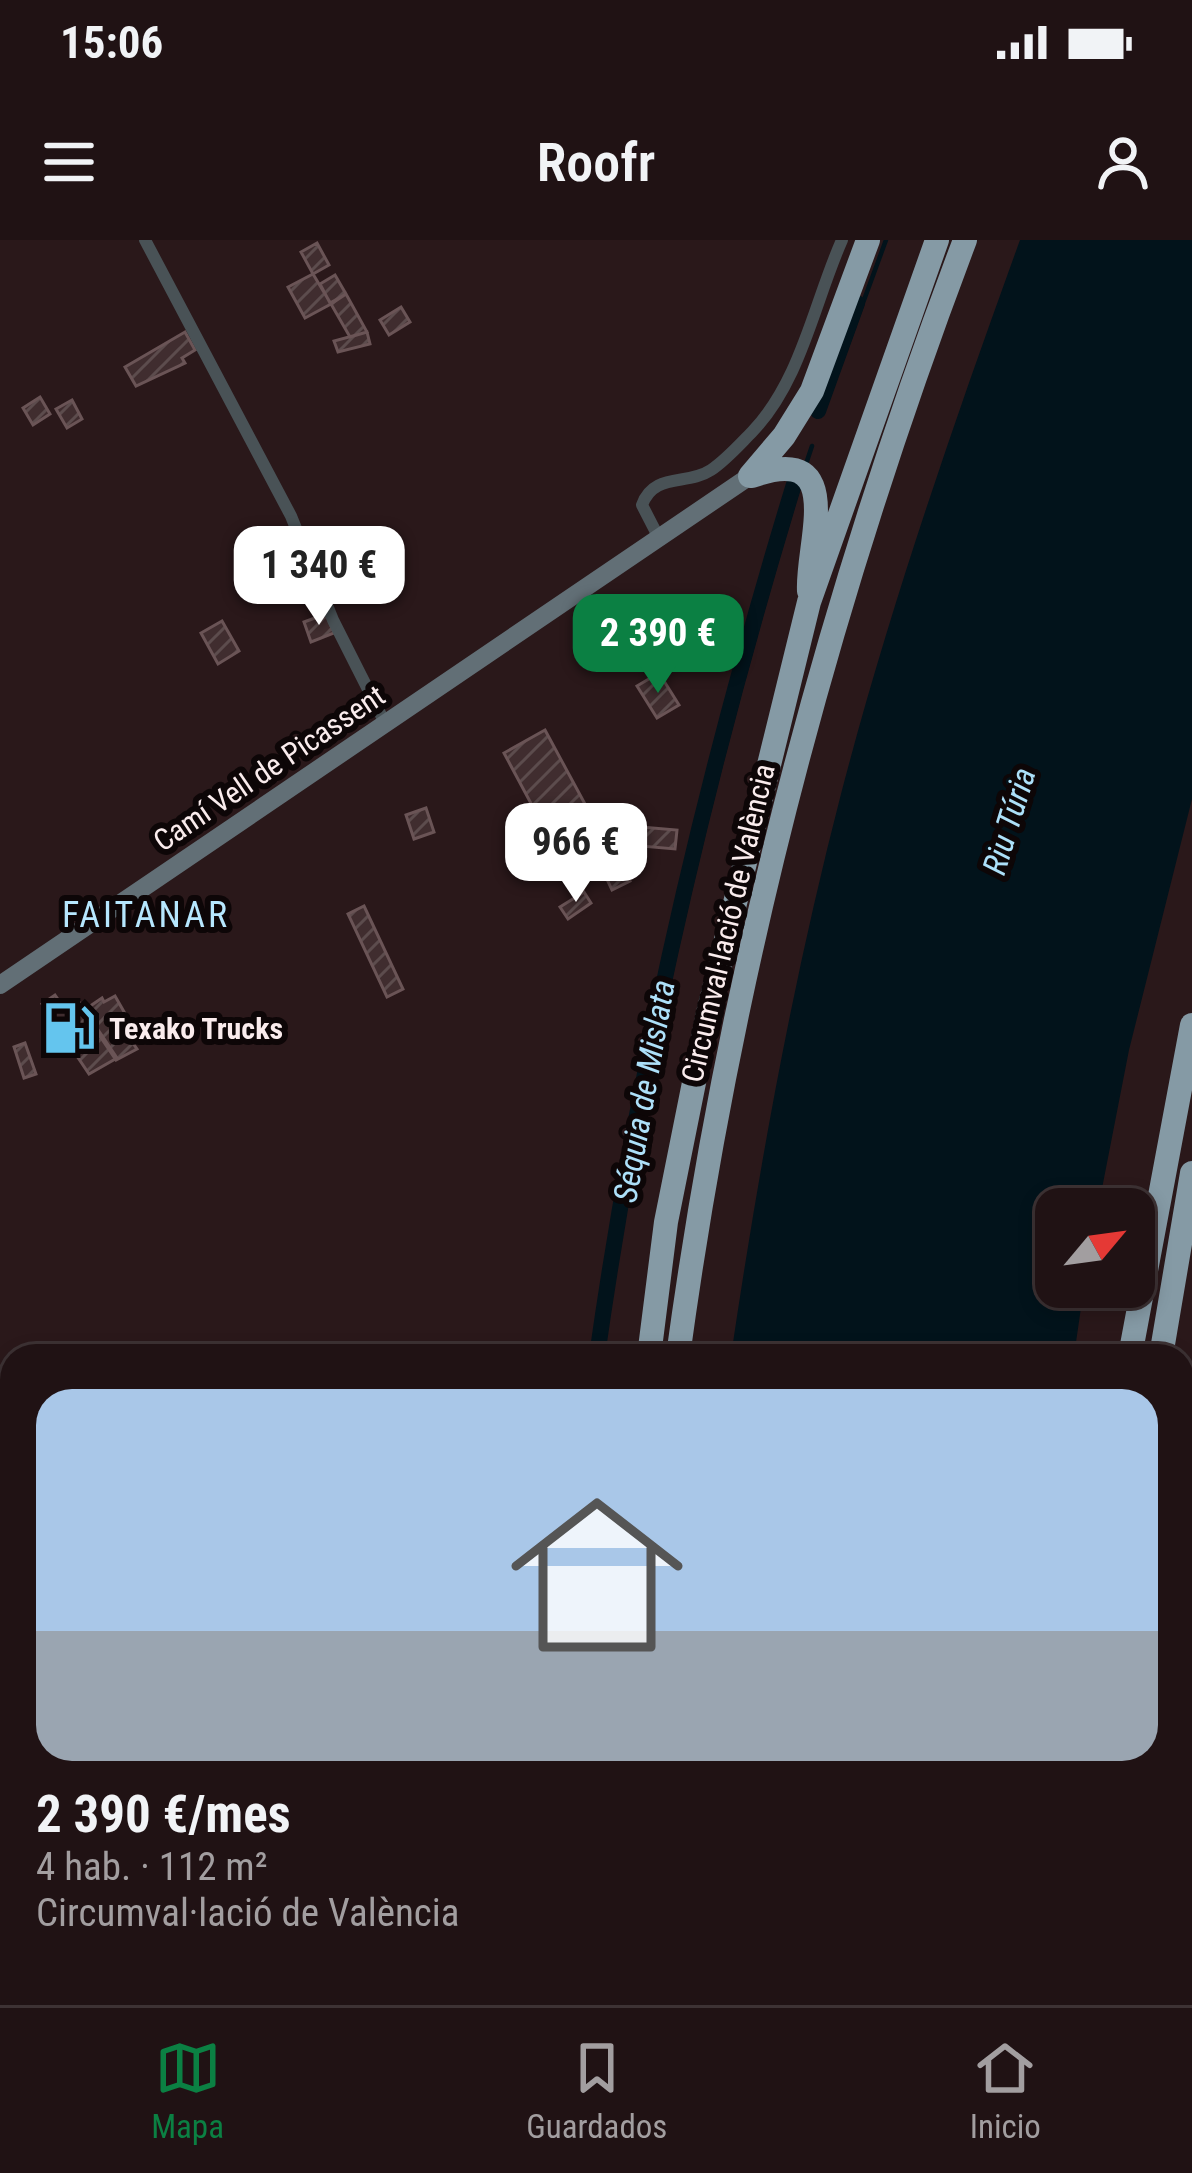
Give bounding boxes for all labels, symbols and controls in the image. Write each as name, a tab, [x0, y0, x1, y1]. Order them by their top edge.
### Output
text: 15:06	[60, 16, 163, 69]
icon: menu	[36, 129, 102, 195]
icon: person	[1090, 129, 1156, 195]
text: Roofr	[537, 131, 655, 194]
pin: 1 340 €	[208, 526, 430, 628]
text: 1 340 €	[261, 542, 377, 588]
pin: 2 390 €	[547, 594, 769, 696]
text: 2 390 €	[600, 610, 716, 656]
street label: Camí Vell de Picassent	[147, 678, 391, 858]
street label: Circumval·lació de València	[674, 760, 782, 1086]
water label: Riu Túria	[974, 763, 1044, 879]
pin: 966 €	[492, 803, 660, 905]
text: 966 €	[532, 819, 620, 865]
district label: FAITANAR	[62, 894, 230, 936]
water label: Séquia de Mislata	[605, 977, 683, 1205]
fuel station icon: Texako Trucks	[40, 999, 98, 1057]
place label: Texako Trucks	[109, 1011, 283, 1046]
north arrow	[1035, 1188, 1155, 1308]
map controls	[1035, 1188, 1155, 1308]
icon: home	[489, 1467, 705, 1683]
text: 2 390 €/mes	[36, 1785, 291, 1844]
text: 4 hab. · 112 m²	[36, 1844, 268, 1890]
text: Circumval·lació de València	[36, 1890, 459, 1936]
tab: Mapa	[151, 2035, 224, 2146]
tab: Guardados	[526, 2035, 667, 2146]
tab: Inicio	[970, 2035, 1041, 2146]

